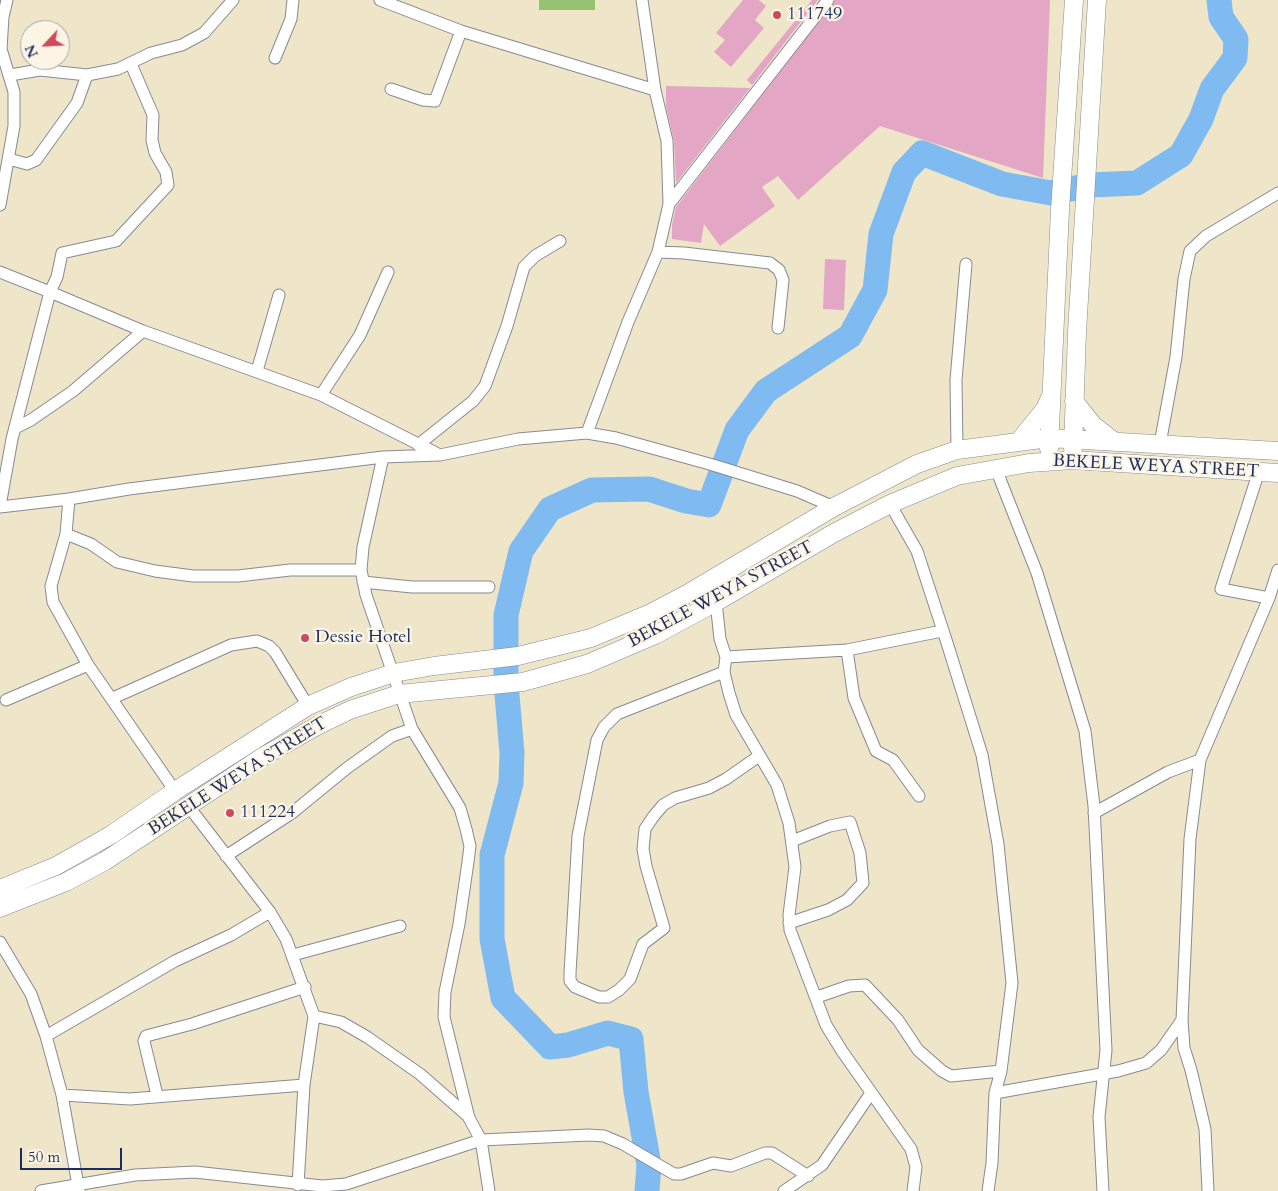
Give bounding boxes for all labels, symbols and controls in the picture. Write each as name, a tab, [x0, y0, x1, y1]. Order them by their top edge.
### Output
place label: 111749	[787, 4, 842, 26]
marker: 111749	[771, 9, 783, 21]
north arrow	[20, 20, 70, 70]
text: N	[21, 42, 43, 61]
street label: BEKELE WEYA STREET	[1052, 451, 1260, 483]
street label: BEKELE WEYA STREET	[625, 537, 817, 653]
place label: Dessie Hotel	[315, 627, 411, 649]
marker: Dessie Hotel	[299, 632, 311, 644]
street label: BEKELE WEYA STREET	[145, 713, 331, 841]
place label: 111224	[240, 802, 295, 824]
marker: 111224	[224, 807, 236, 819]
scale bar	[22, 1138, 125, 1170]
text: 50 m	[28, 1147, 60, 1167]

